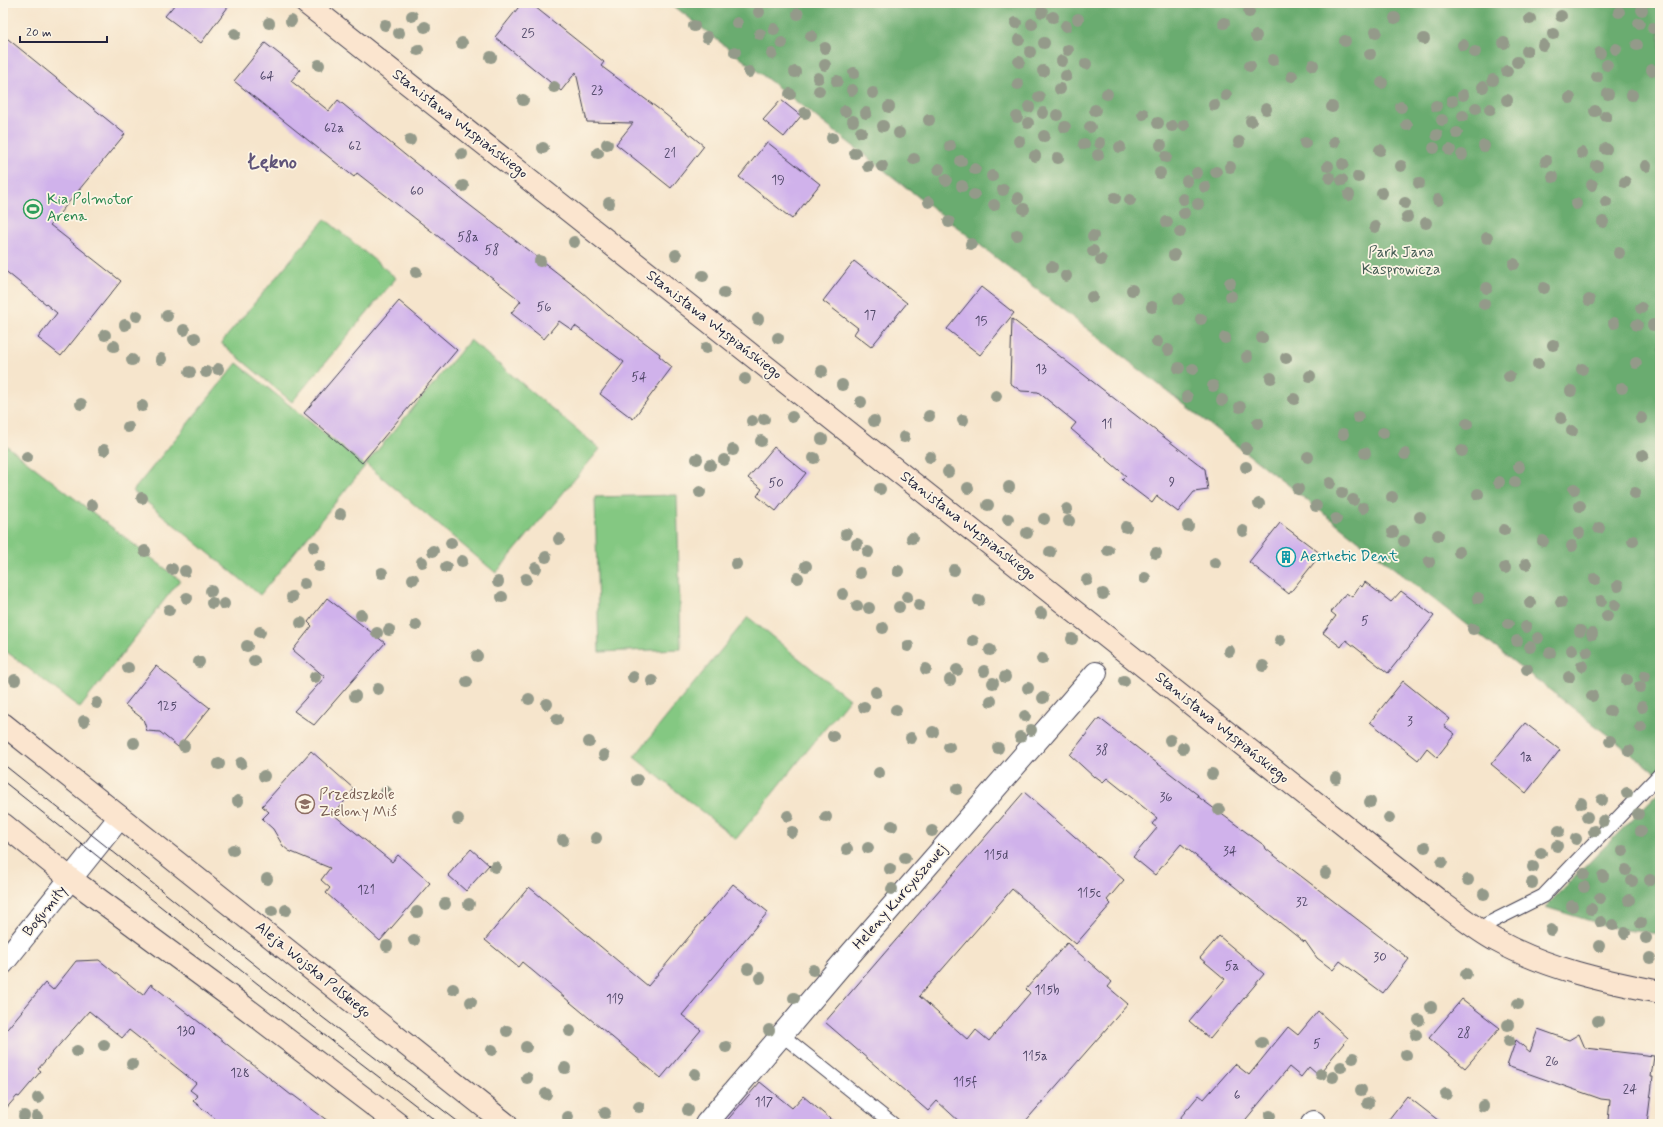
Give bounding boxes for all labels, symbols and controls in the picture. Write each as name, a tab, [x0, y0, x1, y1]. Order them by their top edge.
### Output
scale bar	[20, 18, 107, 44]
text: 20 m	[26, 25, 52, 41]
house number: 25	[521, 25, 535, 42]
street label: Stanisława Wyspiańskiego	[387, 65, 532, 184]
house number: 64	[260, 68, 274, 85]
house number: 23	[591, 82, 603, 99]
house number: 62a	[324, 120, 344, 137]
house number: 62	[348, 138, 362, 155]
house number: 21	[664, 145, 676, 162]
district label: Łękno	[247, 150, 297, 175]
house number: 19	[771, 172, 785, 189]
house number: 60	[410, 183, 424, 200]
place label: Kia Polmotor Arena	[47, 190, 134, 227]
sports icon: Kia Polmotor Arena	[22, 198, 44, 220]
house number: 58a	[457, 229, 479, 246]
house number: 58	[485, 242, 499, 259]
park label: Park Jana Kasprowicza	[1362, 243, 1440, 280]
street label: Stanisława Wyspiańskiego	[641, 266, 786, 385]
house number: 56	[537, 299, 552, 316]
house number: 17	[864, 307, 877, 324]
house number: 15	[975, 313, 987, 330]
house number: 13	[1035, 361, 1047, 378]
house number: 54	[631, 369, 647, 386]
house number: 11	[1101, 416, 1113, 433]
street label: Stanisława Wyspiańskiego	[895, 467, 1040, 586]
house number: 9	[1169, 474, 1175, 491]
house number: 50	[768, 475, 784, 492]
building icon: Aesthetic Dent	[1275, 546, 1297, 568]
place label: Aesthetic Dent	[1300, 547, 1398, 567]
house number: 5	[1361, 613, 1369, 630]
street label: Stanisława Wyspiańskiego	[1150, 668, 1293, 789]
house number: 125	[157, 698, 177, 715]
house number: 3	[1407, 713, 1413, 730]
house number: 38	[1095, 742, 1109, 759]
house number: 1a	[1520, 749, 1533, 766]
place label: Przedszkole Zielony Miś	[319, 785, 397, 822]
house number: 36	[1159, 789, 1173, 806]
school or university icon: Przedszkole Zielony Miś	[294, 793, 316, 815]
street label: Heleny Kurcyuszowej	[848, 840, 952, 954]
house number: 34	[1223, 843, 1237, 860]
house number: 115d	[984, 847, 1008, 864]
street label: Bogumiły	[18, 881, 72, 941]
house number: 121	[357, 882, 375, 899]
house number: 115c	[1077, 885, 1101, 902]
house number: 32	[1296, 894, 1309, 911]
street label: Aleja Wojska Polskiego	[250, 917, 375, 1024]
house number: 30	[1373, 949, 1387, 966]
house number: 5a	[1225, 958, 1240, 975]
house number: 115b	[1034, 982, 1060, 999]
house number: 119	[606, 991, 624, 1008]
house number: 130	[176, 1023, 196, 1040]
house number: 28	[1457, 1025, 1471, 1042]
house number: 5	[1313, 1036, 1321, 1053]
house number: 115a	[1022, 1048, 1048, 1065]
house number: 26	[1545, 1053, 1559, 1070]
house number: 128	[230, 1065, 250, 1082]
house number: 115f	[953, 1074, 978, 1091]
house number: 24	[1623, 1081, 1637, 1098]
house number: 6	[1234, 1087, 1241, 1104]
house number: 117	[755, 1094, 773, 1111]

